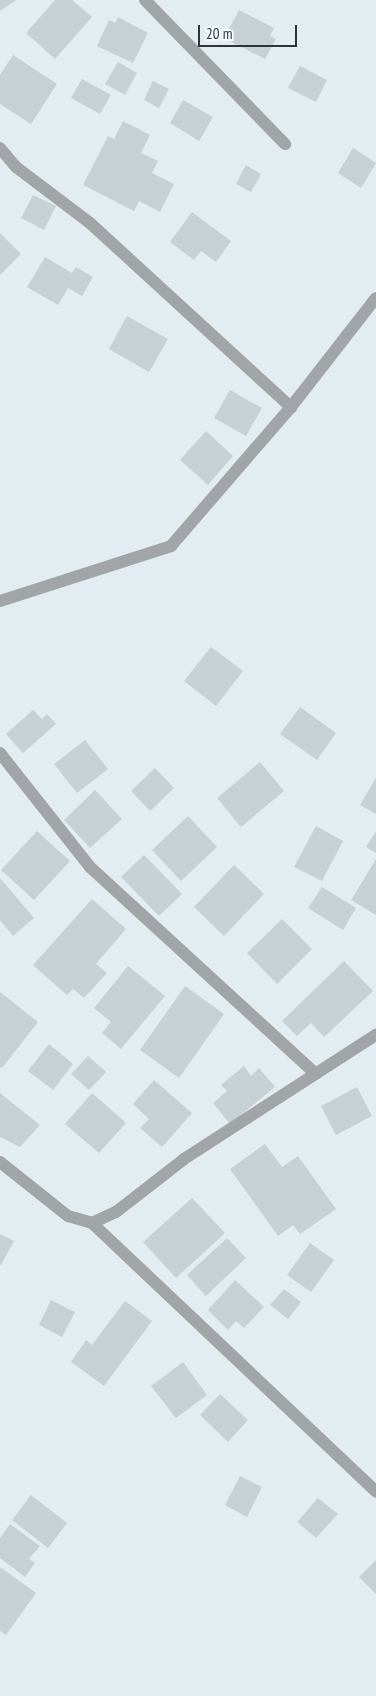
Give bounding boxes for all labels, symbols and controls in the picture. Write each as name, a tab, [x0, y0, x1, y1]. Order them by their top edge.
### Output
scale bar	[201, 15, 300, 47]
text: 20 m	[206, 24, 232, 43]

